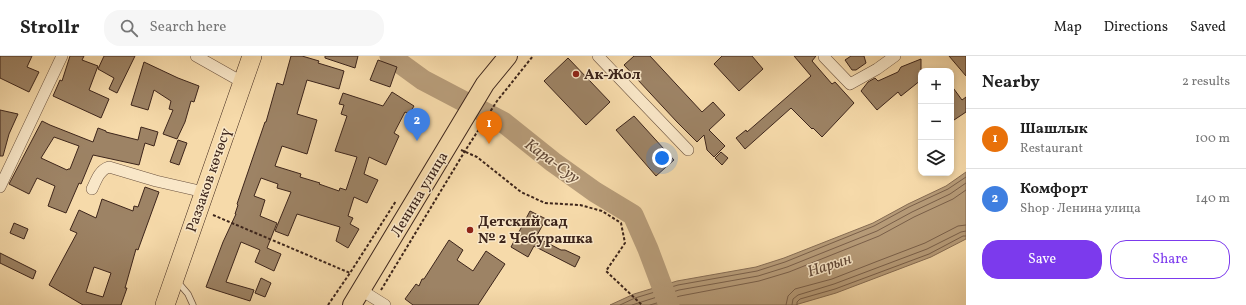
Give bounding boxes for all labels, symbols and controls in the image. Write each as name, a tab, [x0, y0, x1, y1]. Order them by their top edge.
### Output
search box	[104, 10, 384, 46]
text: Strollr	[20, 15, 80, 41]
icon: search	[118, 17, 140, 39]
text: Search here	[150, 17, 226, 38]
text: Map	[1054, 18, 1082, 37]
text: Directions	[1104, 18, 1168, 37]
text: Saved	[1190, 18, 1226, 37]
place label: Ак-Жол	[584, 65, 641, 86]
map controls	[918, 68, 954, 176]
button: +	[918, 68, 954, 104]
marker: Ак-Жол	[571, 69, 581, 79]
text: Nearby	[982, 71, 1040, 94]
text: 2 results	[1182, 73, 1230, 91]
button: −	[918, 104, 954, 140]
pin: 2	[404, 108, 430, 141]
pin: 1	[476, 111, 502, 144]
text: Шашлык	[1020, 119, 1088, 140]
street label: Раззаков көчөсү	[182, 125, 237, 236]
text: 1	[992, 130, 998, 148]
text: 100 m	[1195, 130, 1230, 148]
water label: Кара-Суу	[520, 134, 584, 189]
button: layers	[918, 140, 954, 176]
text: Restaurant	[1020, 140, 1083, 158]
street label: Ленина улица	[386, 148, 454, 242]
your location	[652, 148, 672, 168]
text: Комфорт	[1020, 179, 1088, 200]
text: 2	[992, 190, 998, 208]
text: 140 m	[1196, 190, 1230, 208]
text: Shop · Ленина улица	[1020, 200, 1141, 218]
place label: Детский сад № 2 Чебурашка	[478, 212, 593, 250]
marker: Детский сад № 2 Чебурашка	[465, 225, 475, 235]
button: Save	[982, 240, 1102, 279]
button: Share	[1110, 240, 1230, 279]
water label: Нарын	[805, 248, 855, 283]

